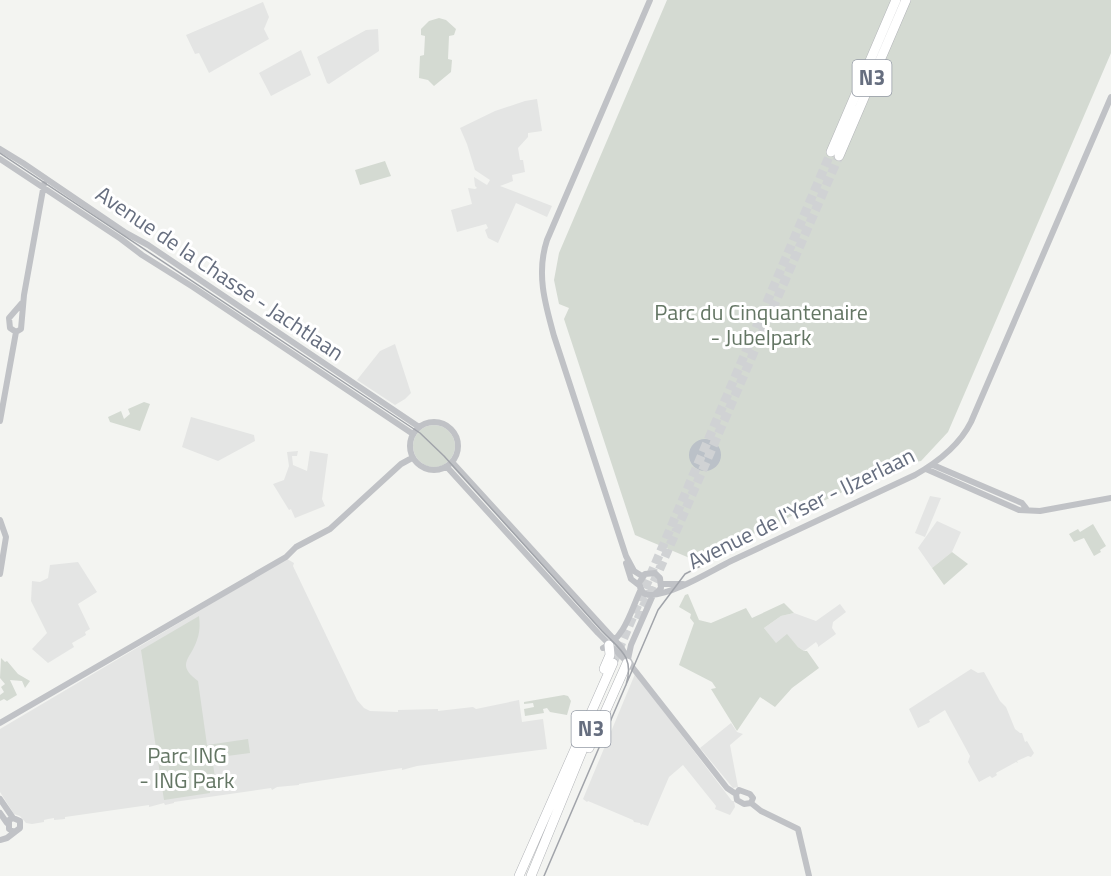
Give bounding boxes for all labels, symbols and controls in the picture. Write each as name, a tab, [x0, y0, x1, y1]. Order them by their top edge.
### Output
road number: N3	[852, 60, 892, 96]
street label: Avenue de la Chasse - Jachtlaan	[89, 177, 351, 369]
park label: Parc du Cinquantenaire - Jubelpark	[654, 295, 868, 354]
street label: Avenue de l'Yser - IJzerlaan	[682, 438, 920, 578]
road number: N3	[572, 711, 610, 747]
park label: Parc ING - ING Park	[139, 738, 235, 797]

